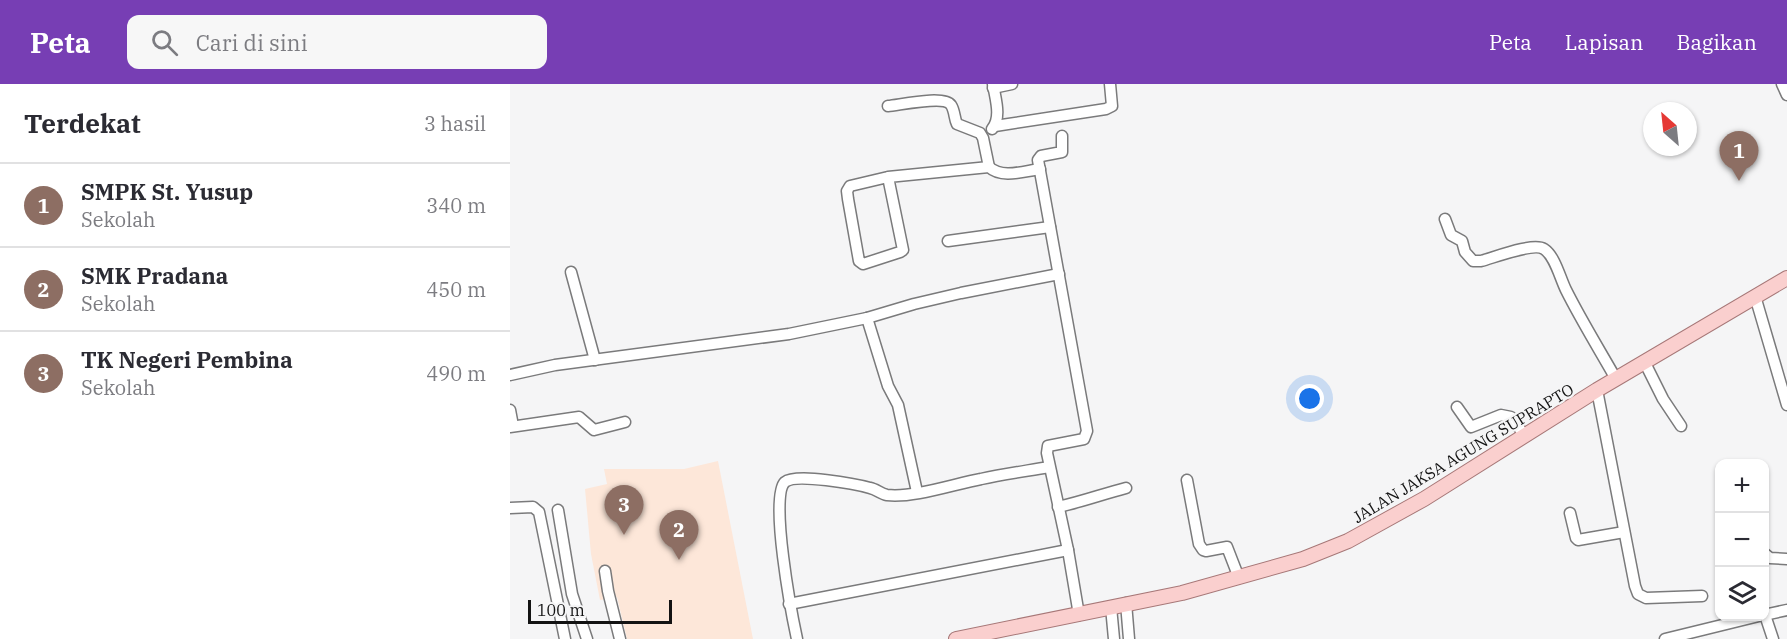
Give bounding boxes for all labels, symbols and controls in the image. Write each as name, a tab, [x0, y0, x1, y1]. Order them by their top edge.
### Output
search box	[127, 15, 547, 69]
text: Peta	[30, 24, 91, 61]
icon: search	[148, 26, 181, 59]
text: Cari di sini	[196, 28, 308, 57]
text: Peta	[1489, 28, 1532, 56]
text: Lapisan	[1565, 28, 1643, 56]
text: Bagikan	[1676, 28, 1757, 56]
north arrow	[1643, 102, 1697, 156]
text: Terdekat	[24, 106, 141, 140]
text: 3 hasil	[424, 110, 486, 137]
pin: 1	[1720, 132, 1758, 181]
text: SMPK St. Yusup	[81, 177, 253, 206]
text: 1	[38, 192, 50, 219]
text: 340 m	[426, 192, 486, 219]
text: Sekolah	[81, 206, 156, 233]
text: SMK Pradana	[81, 261, 228, 290]
text: 2	[38, 276, 50, 303]
text: 450 m	[426, 276, 486, 303]
text: Sekolah	[81, 290, 156, 317]
text: TK Negeri Pembina	[81, 345, 293, 374]
text: 3	[38, 360, 50, 387]
text: 490 m	[426, 360, 486, 387]
text: Sekolah	[81, 374, 156, 401]
street label: JALAN JAKSA AGUNG SUPRAPTO	[1349, 379, 1577, 527]
your location	[1295, 384, 1324, 413]
map controls	[1715, 459, 1769, 621]
button: +	[1715, 459, 1769, 513]
pin: 3	[604, 486, 644, 535]
pin: 2	[660, 510, 698, 560]
button: −	[1715, 513, 1769, 567]
button: layers	[1715, 567, 1769, 621]
scale bar	[528, 597, 672, 624]
text: 100 m	[537, 600, 585, 620]

